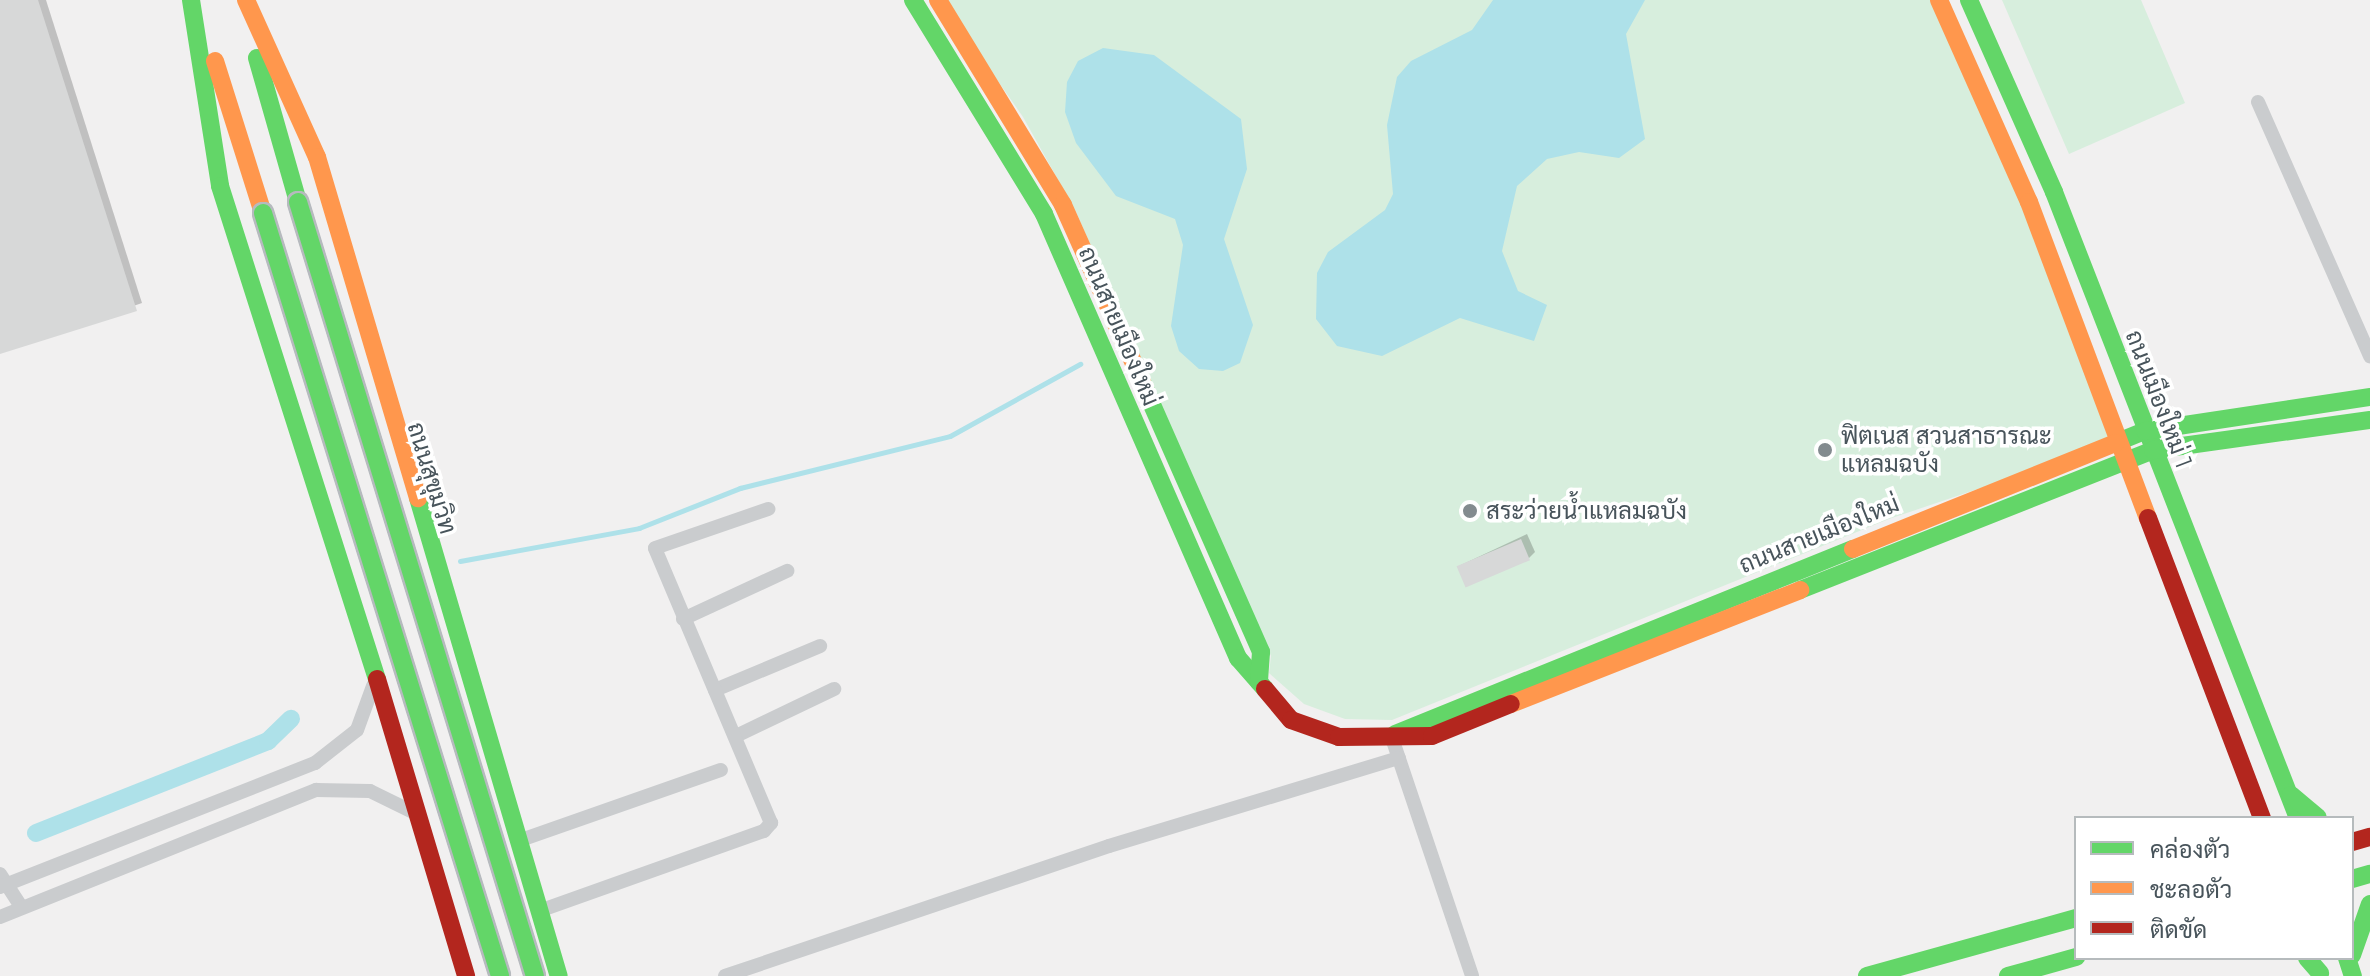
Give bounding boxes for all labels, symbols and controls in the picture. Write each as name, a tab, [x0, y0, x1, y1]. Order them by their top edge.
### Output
street label: ถนนสายเมืองใหม่	[1073, 242, 1165, 410]
street label: ถนนเมืองใหม่ 1	[2119, 326, 2199, 472]
street label: ถนนสุขุมวิท	[401, 419, 463, 537]
place label: ฟิตเนส สวนสาธารณะ แหลมฉบัง	[1841, 422, 2052, 478]
marker: ฟิตเนส สวนสาธารณะ แหลมฉบัง	[1816, 441, 1834, 459]
street label: ถนนสายเมืองใหม่	[1735, 489, 1903, 579]
place label: สระว่ายน้ำแหลมฉบัง	[1486, 497, 1687, 525]
marker: สระว่ายน้ำแหลมฉบัง	[1461, 502, 1479, 520]
legend	[2074, 816, 2354, 960]
text: คล่องตัว	[2150, 835, 2230, 864]
text: ชะลอตัว	[2150, 875, 2232, 904]
text: ติดขัด	[2150, 915, 2207, 944]

